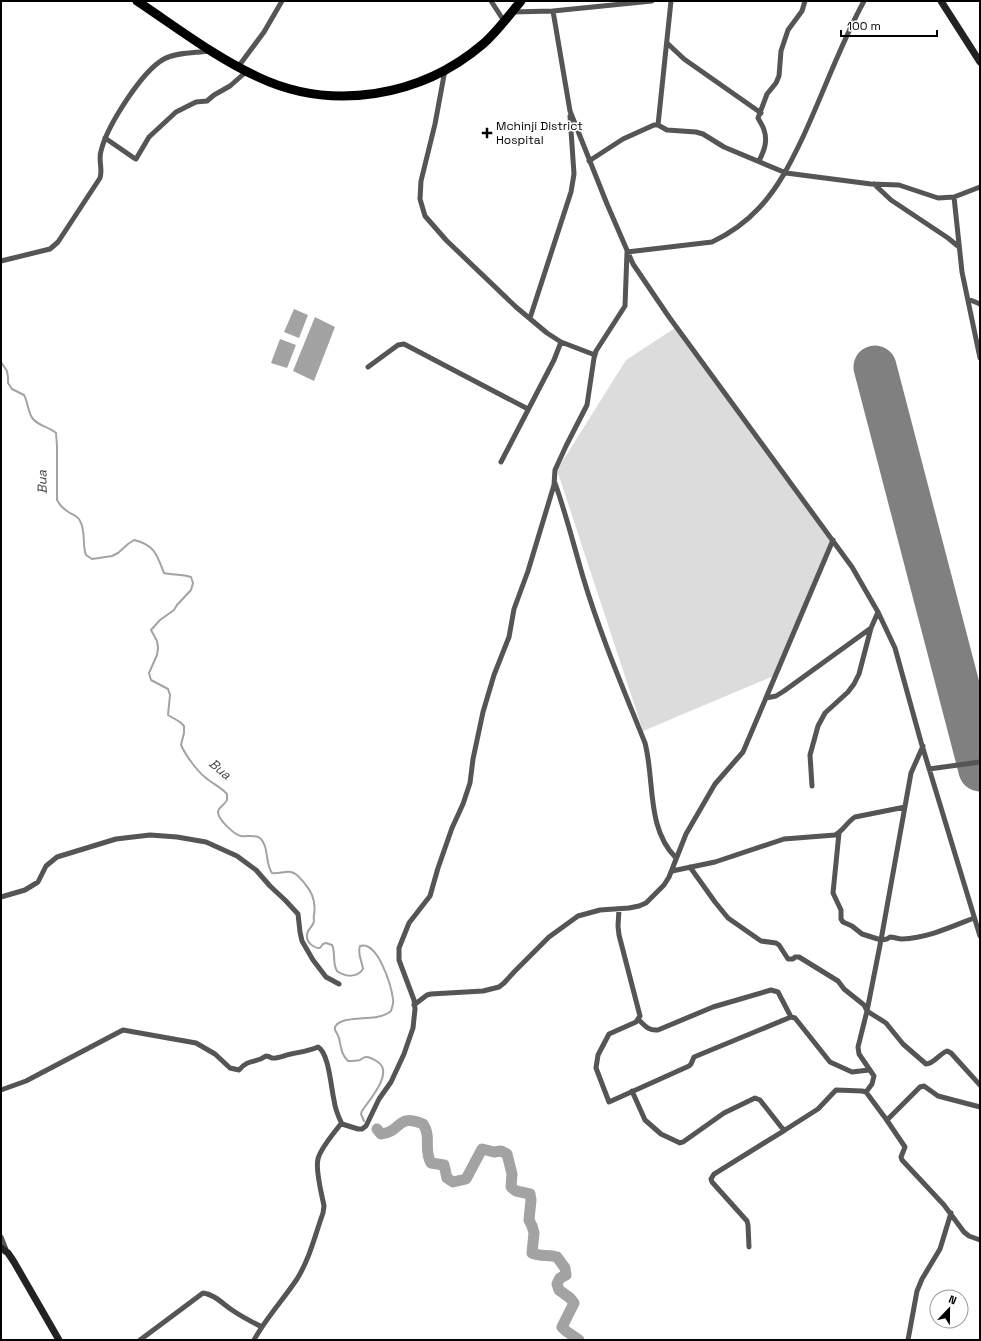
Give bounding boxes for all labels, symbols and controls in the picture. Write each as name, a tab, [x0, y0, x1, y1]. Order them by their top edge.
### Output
scale bar	[841, 12, 937, 38]
text: 100 m	[847, 18, 881, 34]
place label: Mchinji District Hospital	[496, 118, 583, 148]
marker: Mchinji District Hospital	[481, 127, 493, 139]
water label: Bua	[33, 469, 51, 494]
water label: Bua	[205, 755, 235, 784]
north arrow	[929, 1289, 969, 1329]
text: N	[947, 1292, 959, 1308]

